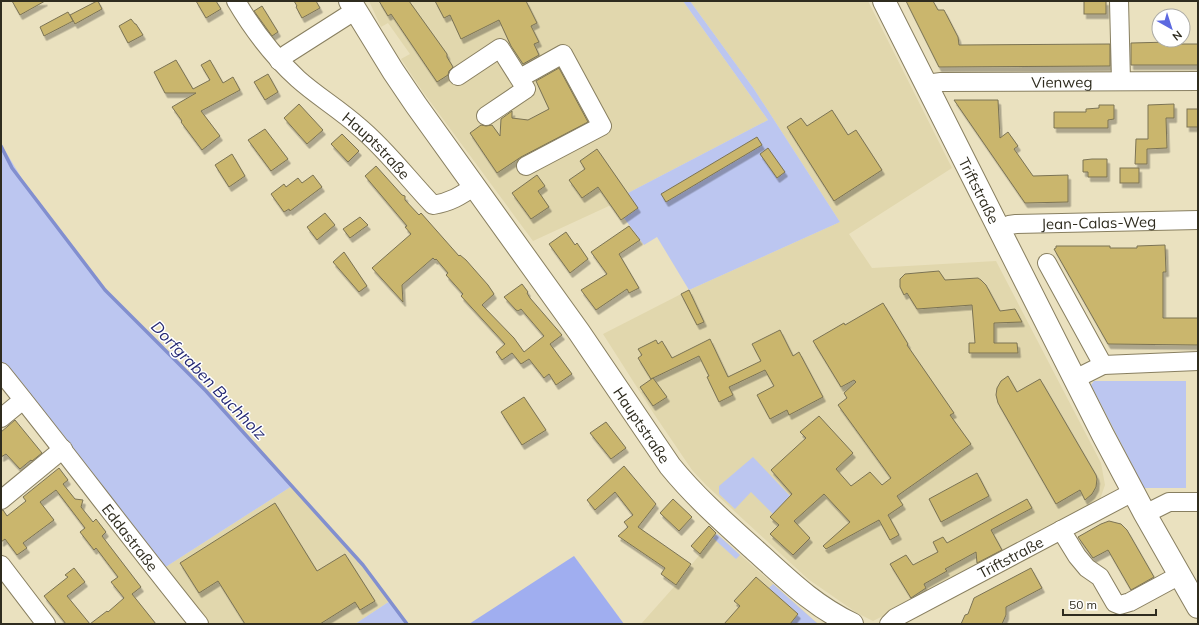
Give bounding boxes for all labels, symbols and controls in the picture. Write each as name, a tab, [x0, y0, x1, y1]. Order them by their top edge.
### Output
north arrow	[1151, 8, 1191, 48]
text: N	[1170, 28, 1185, 44]
street label: Vienweg	[1031, 72, 1092, 91]
street label: Hauptstraße	[339, 108, 415, 183]
street label: Triftstraße	[955, 154, 1004, 227]
street label: Jean-Calas-Weg	[1041, 211, 1156, 233]
water label: Dorfgraben Buchholz	[147, 316, 271, 444]
street label: Hauptstraße	[610, 383, 675, 467]
street label: Eddastraße	[98, 500, 163, 575]
street label: Triftstraße	[974, 532, 1046, 582]
scale bar	[1063, 591, 1156, 617]
text: 50 m	[1069, 597, 1097, 612]

